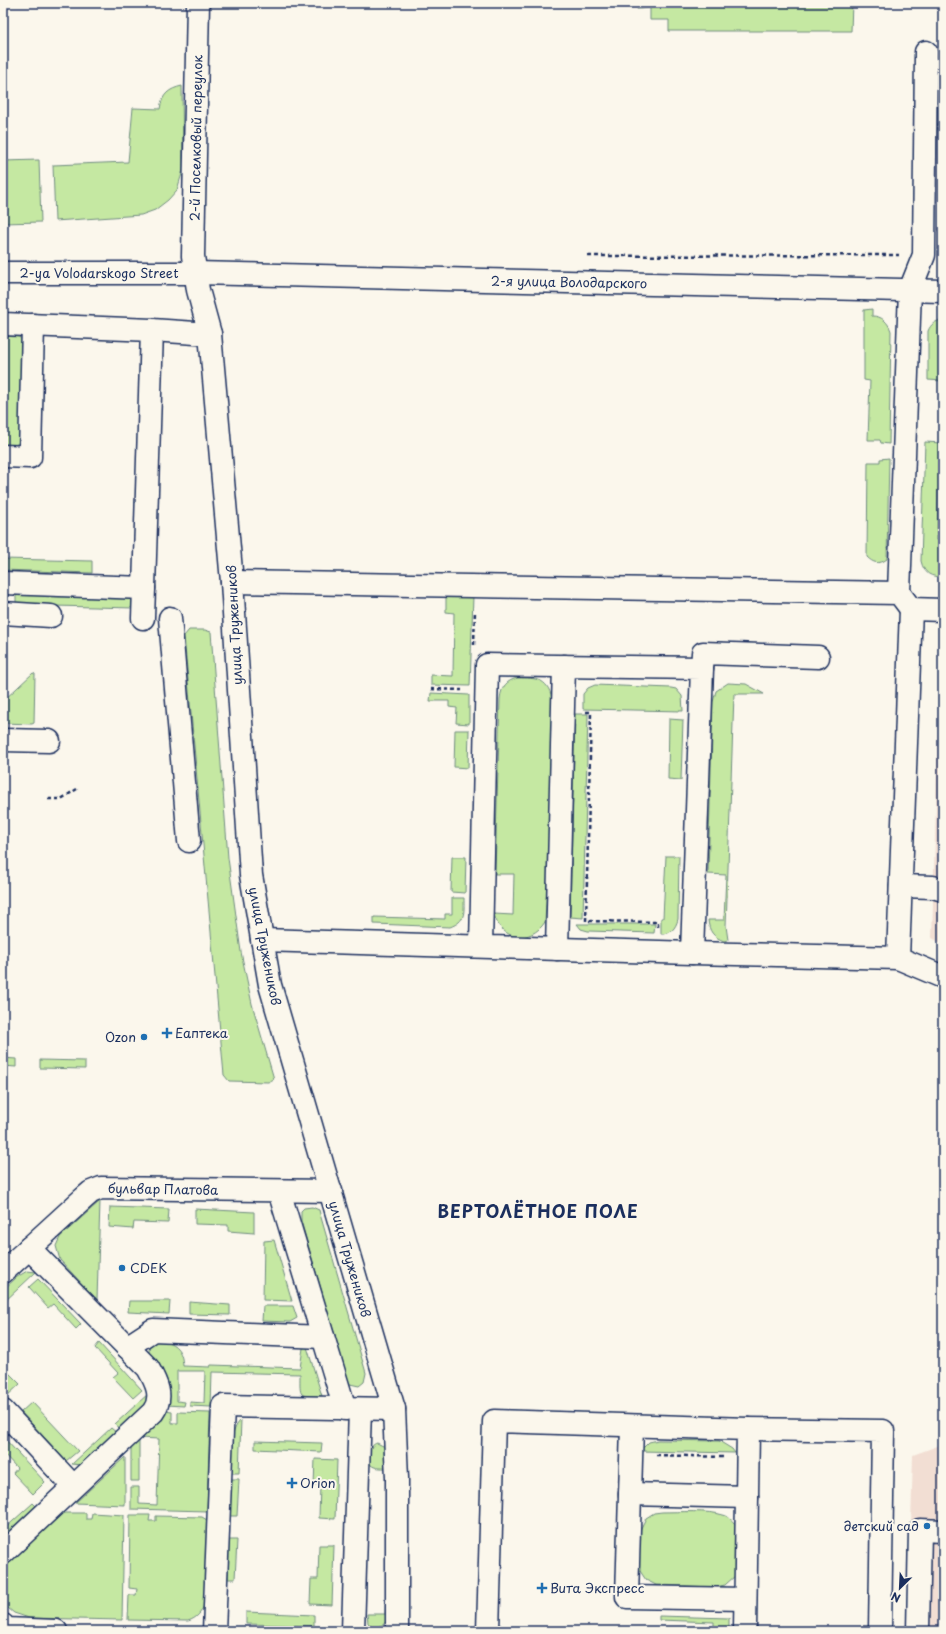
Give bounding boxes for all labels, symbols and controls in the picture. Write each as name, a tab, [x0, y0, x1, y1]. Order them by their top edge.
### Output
street label: 2-й Поселковый переулок	[185, 54, 206, 221]
street label: 2-ya Volodarskogo Street	[20, 263, 178, 282]
street label: 2-я улица Володарского	[491, 271, 647, 292]
street label: улица Тружеников	[221, 564, 246, 686]
street label: улица Тружеников	[245, 885, 286, 1007]
place label: Еаптека	[175, 1023, 229, 1042]
place label: Ozon	[105, 1027, 136, 1046]
marker: Еаптека	[162, 1028, 172, 1038]
marker: Ozon	[139, 1032, 149, 1042]
street label: бульвар Платова	[108, 1178, 219, 1199]
street label: улица Тружеников	[325, 1198, 376, 1319]
district label: ВЕРТОЛЁТНОЕ ПОЛЕ	[437, 1198, 639, 1224]
place label: CDEK	[130, 1258, 167, 1277]
marker: CDEK	[117, 1263, 127, 1273]
place label: Orion	[300, 1473, 336, 1492]
marker: Orion	[287, 1478, 297, 1488]
place label: детский сад	[844, 1516, 919, 1535]
marker: детский сад	[922, 1521, 932, 1531]
north arrow	[880, 1568, 920, 1608]
place label: Вита Экспресс	[550, 1578, 645, 1597]
marker: Вита Экспресс	[537, 1583, 547, 1593]
text: N	[888, 1588, 903, 1607]

